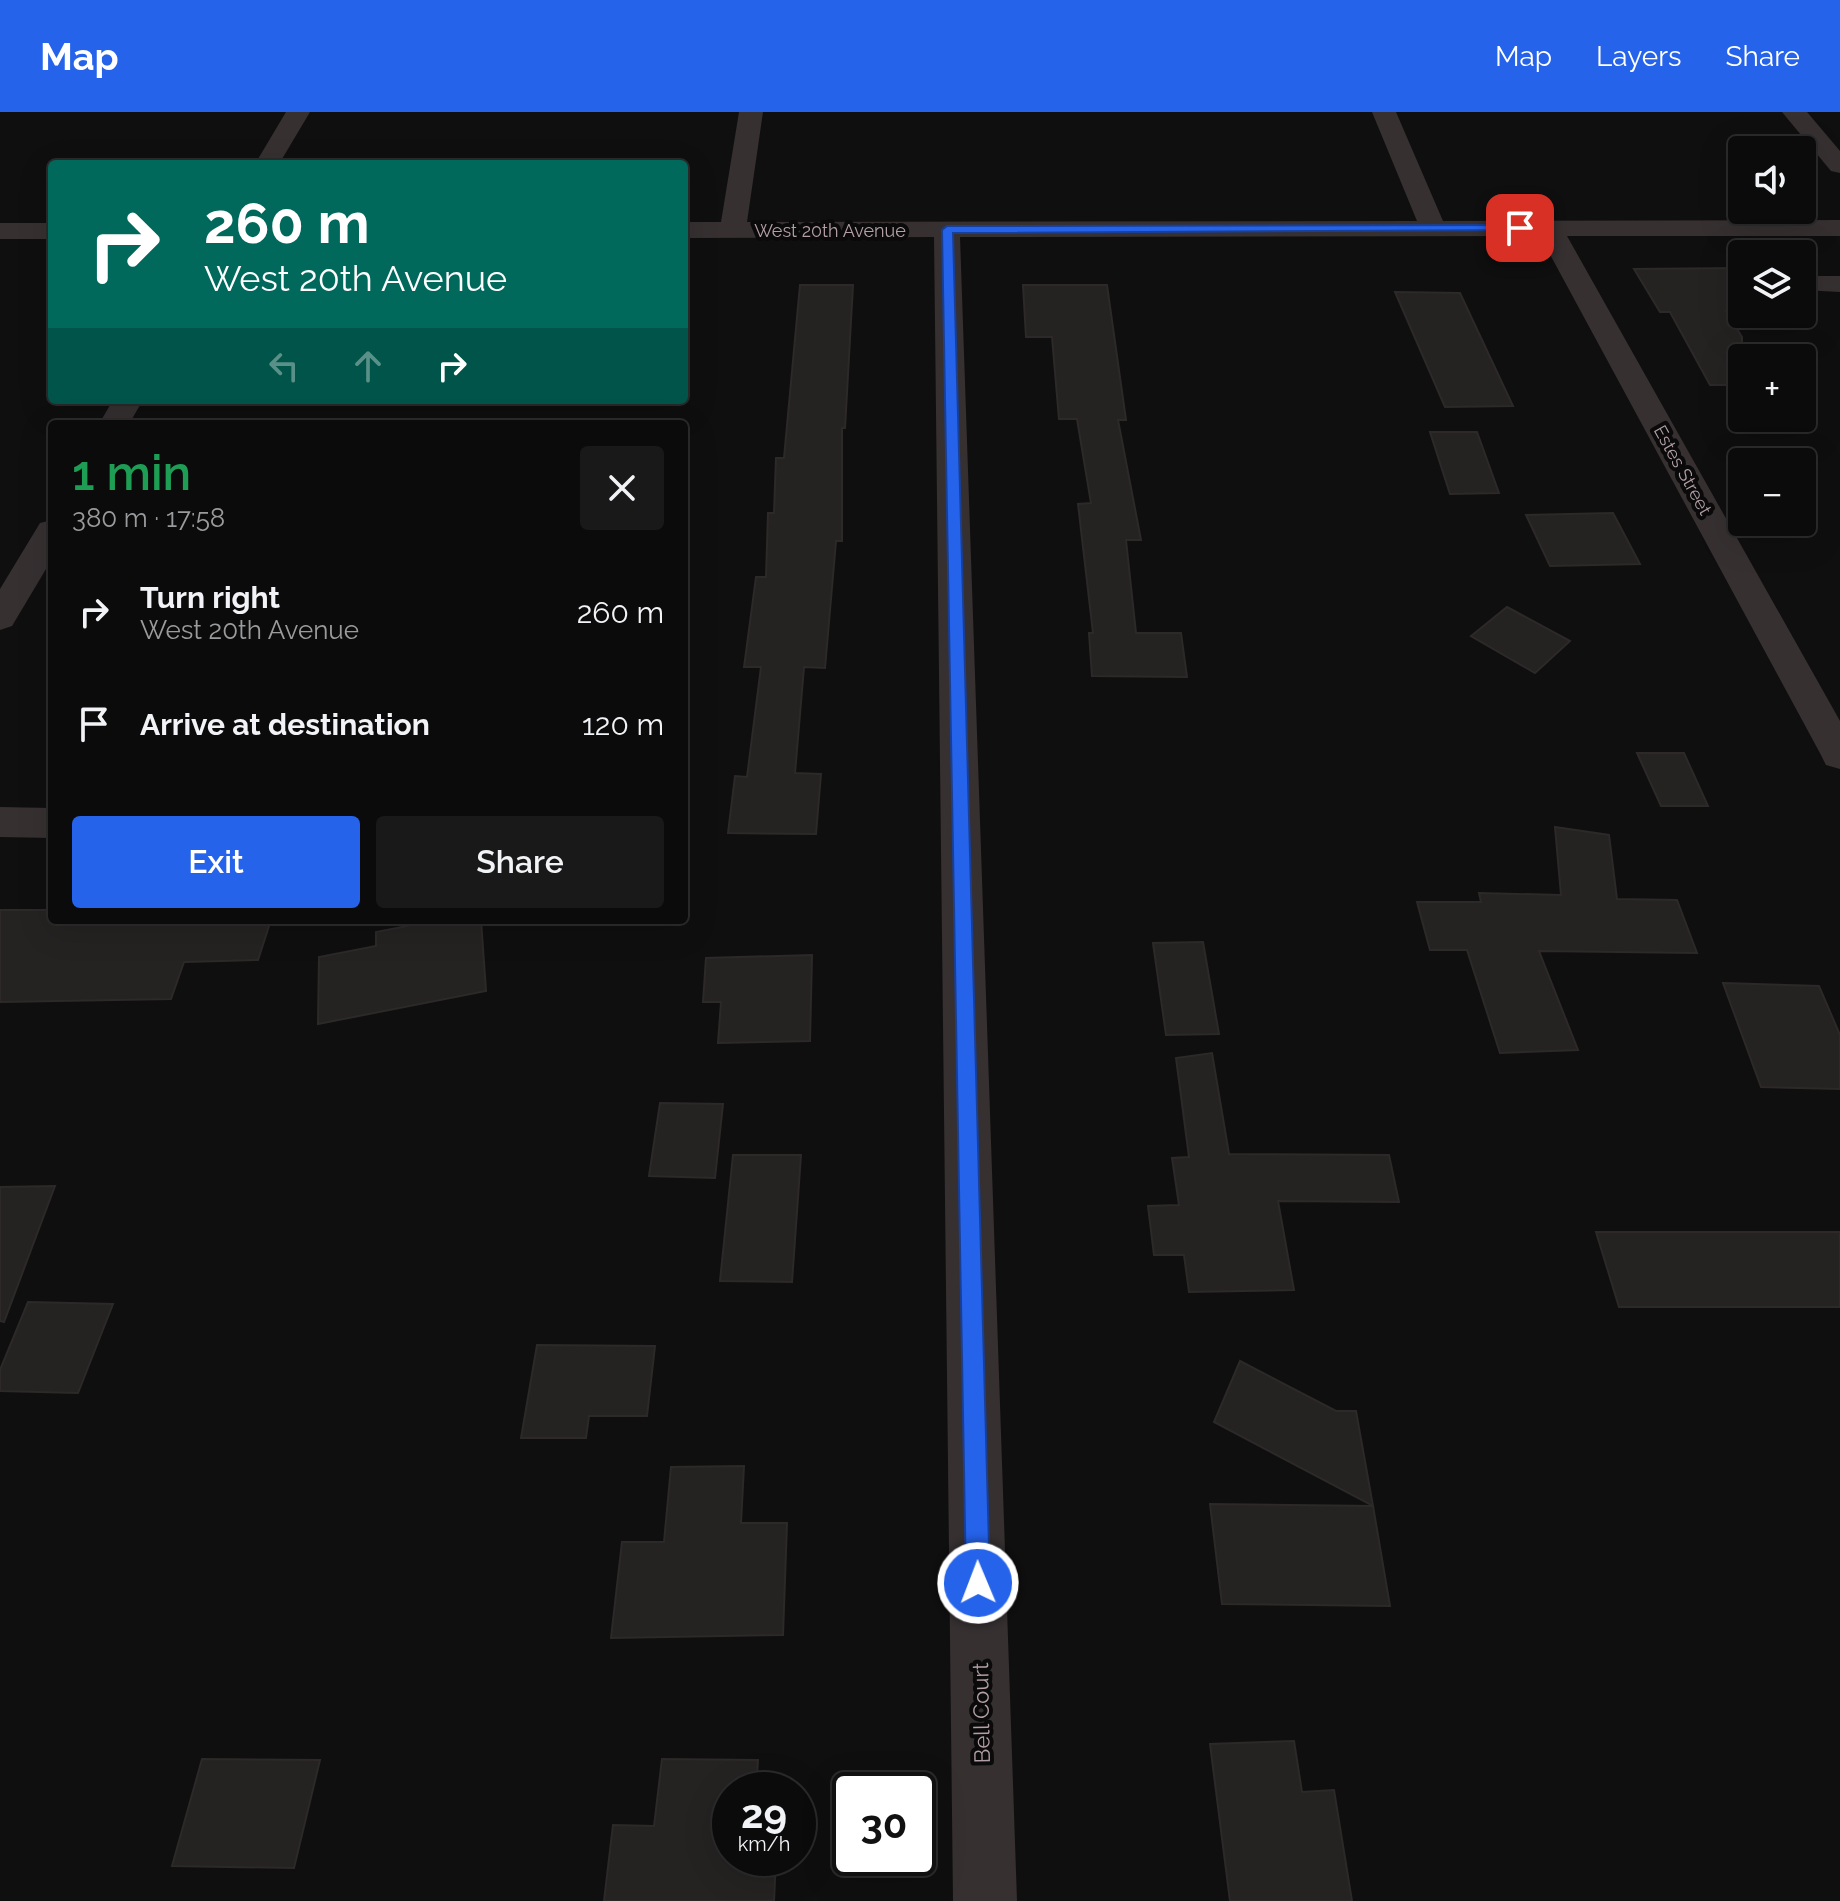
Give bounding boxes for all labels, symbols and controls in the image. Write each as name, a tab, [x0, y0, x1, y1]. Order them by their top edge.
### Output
text: Map	[40, 34, 119, 79]
text: Map	[1495, 40, 1552, 73]
text: Layers	[1596, 40, 1682, 73]
text: Share	[1726, 40, 1800, 73]
map controls	[1728, 136, 1816, 536]
button: sound	[1728, 136, 1816, 224]
text: 260 m	[204, 190, 370, 256]
icon: right	[72, 192, 176, 296]
pin	[1486, 194, 1554, 262]
icon: arrive	[1498, 206, 1542, 250]
street label: West 20th Avenue	[754, 220, 906, 241]
button: layers	[1728, 240, 1816, 328]
text: West 20th Avenue	[204, 257, 507, 299]
icon: left	[262, 344, 306, 388]
icon: ahead	[346, 344, 390, 388]
icon: right	[430, 344, 474, 388]
button: +	[1728, 344, 1816, 432]
street label: Estes Street	[1650, 422, 1716, 518]
text: 1 min	[72, 445, 191, 501]
button: close	[580, 446, 664, 530]
button: −	[1728, 448, 1816, 536]
text: 380 m · 17:58	[72, 503, 225, 533]
text: Turn right	[140, 580, 280, 615]
icon: right	[72, 590, 116, 634]
text: 260 m	[577, 595, 664, 630]
text: West 20th Avenue	[140, 615, 359, 645]
icon: arrive	[72, 702, 116, 746]
text: Arrive at destination	[140, 707, 430, 742]
text: 120 m	[582, 707, 664, 742]
button: Exit	[72, 816, 360, 908]
button: Share	[376, 816, 664, 908]
position arrow	[936, 1541, 1020, 1625]
street label: Bell Court	[967, 1662, 995, 1764]
speed limit sign: 30	[832, 1772, 936, 1876]
text: 29	[741, 1790, 787, 1837]
text: km/h	[738, 1832, 790, 1856]

